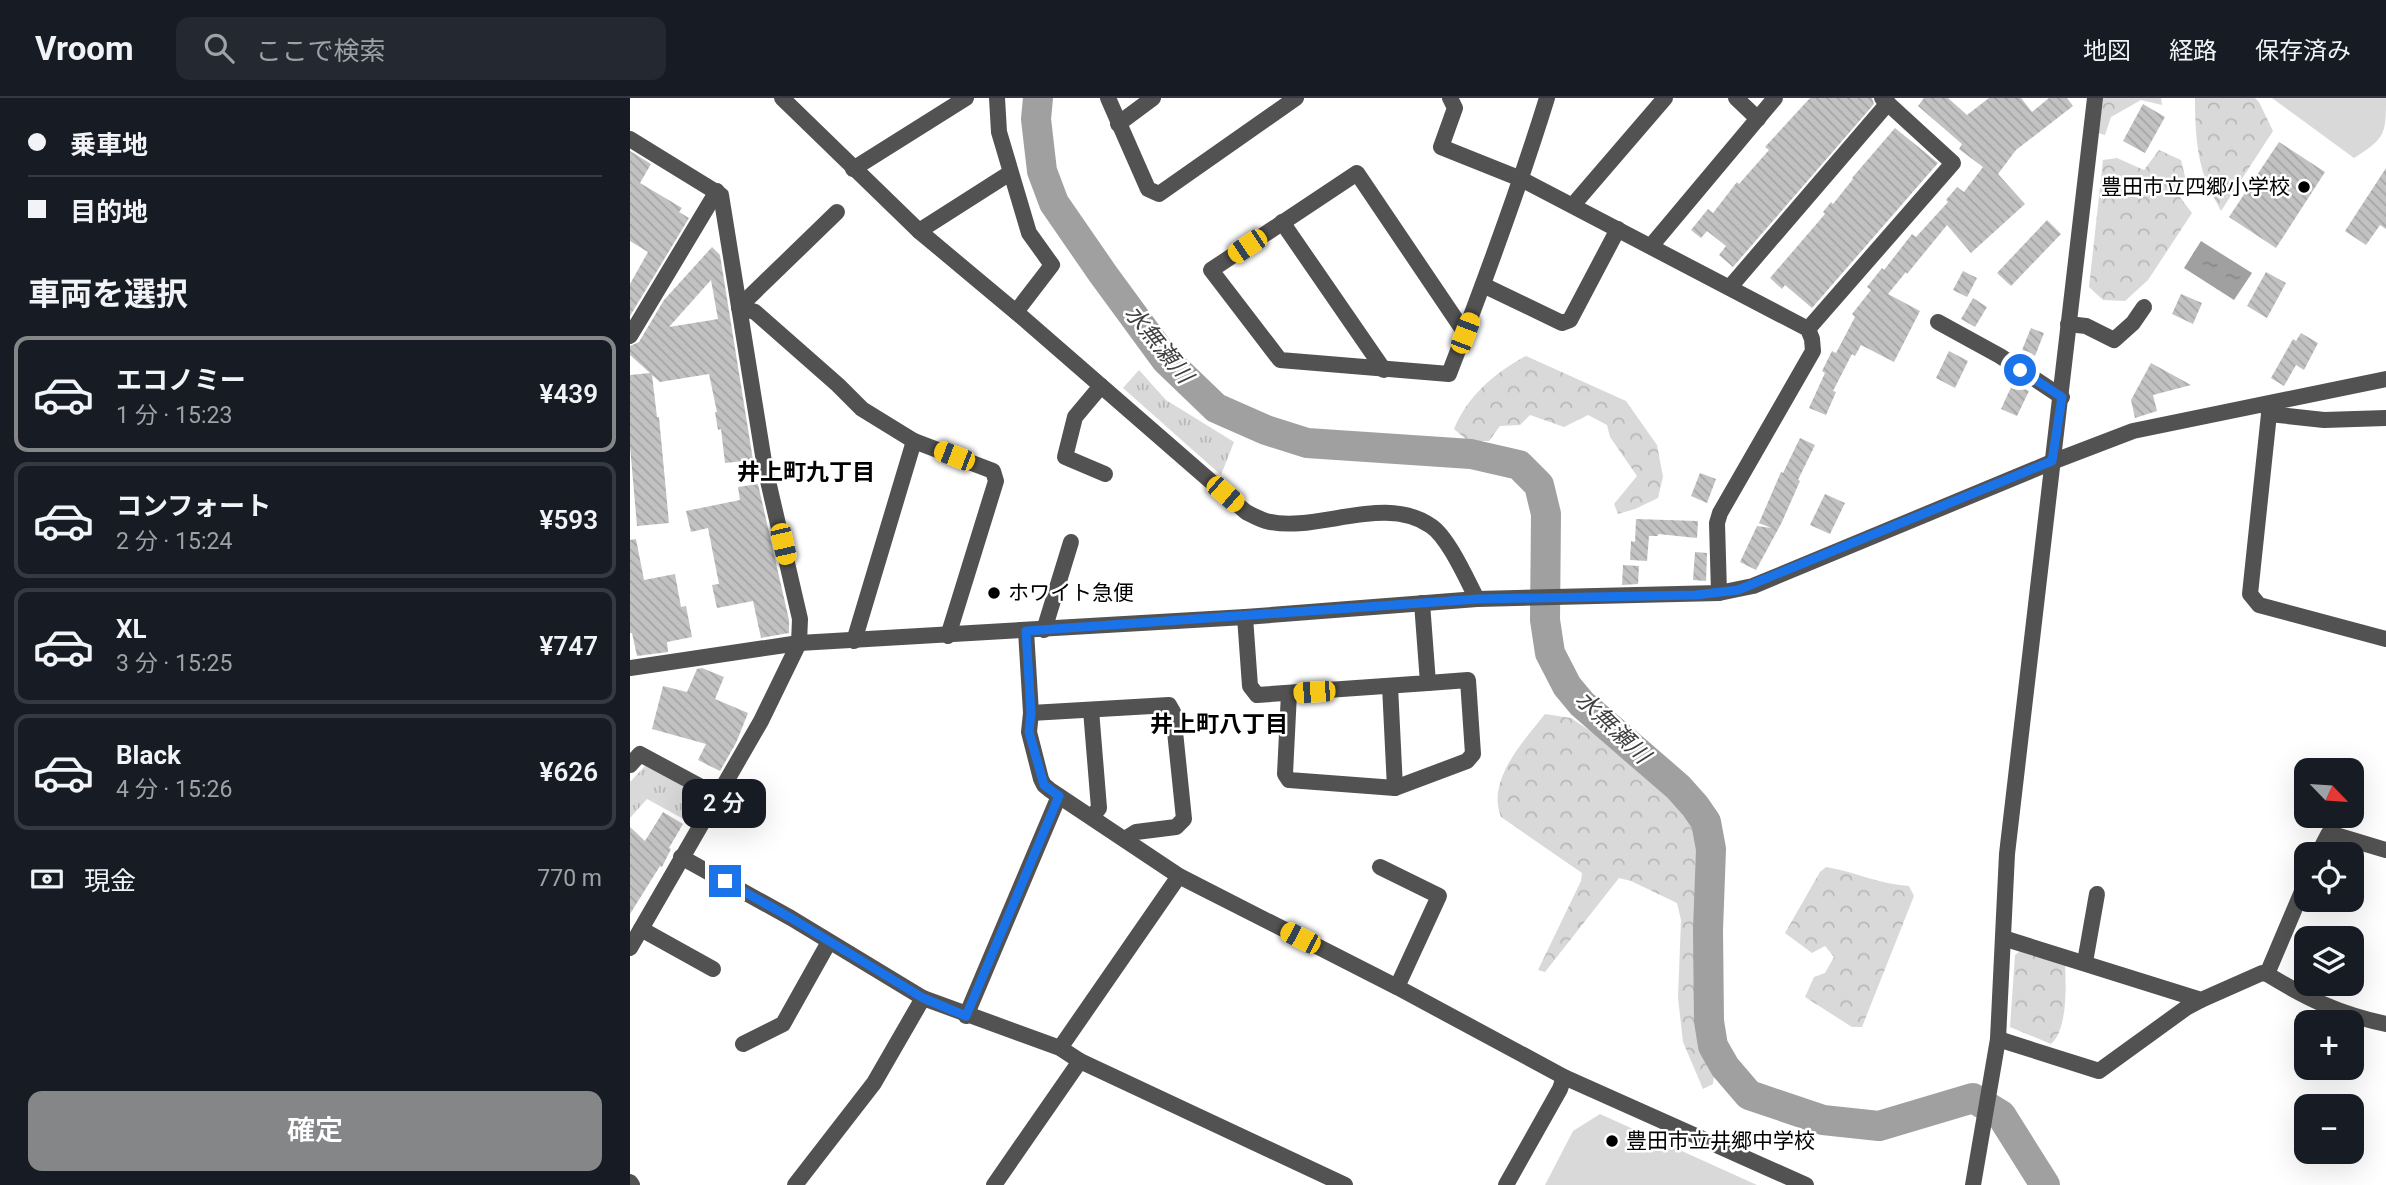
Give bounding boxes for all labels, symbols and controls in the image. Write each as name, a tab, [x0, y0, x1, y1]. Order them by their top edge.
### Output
search box	[176, 17, 666, 80]
text: Vroom	[35, 29, 134, 68]
icon: search	[200, 29, 238, 67]
text: ここで検索	[256, 36, 386, 66]
text: 地図	[2083, 37, 2131, 65]
text: 経路	[2169, 37, 2217, 65]
text: 保存済み	[2255, 37, 2351, 65]
text: 乗車地	[70, 130, 148, 160]
place label: 豊田市立四郷小学校	[2101, 175, 2290, 199]
marker: 豊田市立四郷小学校	[2296, 179, 2312, 195]
text: 目的地	[70, 197, 148, 227]
car	[1224, 226, 1271, 266]
text: 車両を選択	[28, 275, 188, 313]
water label: 水無瀬川	[1119, 300, 1200, 391]
car	[1448, 310, 1483, 356]
route start	[2004, 354, 2036, 386]
icon: car	[32, 363, 95, 426]
text: エコノミー	[116, 365, 246, 395]
text: ¥439	[540, 379, 598, 409]
text: 1 分 · 15:23	[116, 402, 232, 429]
car	[931, 439, 978, 473]
district label: 井上町九丁目	[737, 459, 875, 486]
car	[1203, 472, 1248, 516]
icon: car	[32, 489, 95, 552]
text: コンフォート	[116, 491, 271, 521]
text: ¥593	[540, 505, 598, 535]
car	[769, 521, 798, 567]
text: 2 分 · 15:24	[116, 528, 232, 555]
place label: ホワイト急便	[1008, 581, 1134, 605]
marker: ホワイト急便	[986, 585, 1002, 601]
text: XL	[116, 614, 147, 644]
icon: car	[32, 615, 95, 678]
text: ¥747	[540, 631, 598, 661]
text: 3 分 · 15:25	[116, 650, 232, 677]
car	[1293, 680, 1336, 704]
water label: 水無瀬川	[1570, 686, 1657, 771]
district label: 井上町八丁目	[1150, 711, 1288, 738]
text: Black	[116, 740, 181, 770]
icon: car	[32, 741, 95, 804]
text: ¥626	[540, 757, 598, 787]
north arrow	[2294, 758, 2364, 828]
map controls	[2294, 758, 2364, 1164]
text: 4 分 · 15:26	[116, 776, 232, 803]
callout: 2 分	[683, 780, 767, 828]
text: 2 分	[703, 790, 745, 817]
button: locate	[2294, 842, 2364, 912]
icon: cash	[28, 860, 66, 898]
text: 770 m	[537, 865, 602, 892]
route end	[709, 865, 741, 897]
text: 現金	[84, 866, 136, 896]
car	[1277, 919, 1324, 957]
button: layers	[2294, 926, 2364, 996]
button: +	[2294, 1010, 2364, 1080]
button: 確定	[28, 1091, 602, 1171]
button: −	[2294, 1094, 2364, 1164]
place label: 豊田市立井郷中学校	[1626, 1129, 1815, 1153]
marker: 豊田市立井郷中学校	[1604, 1133, 1620, 1149]

